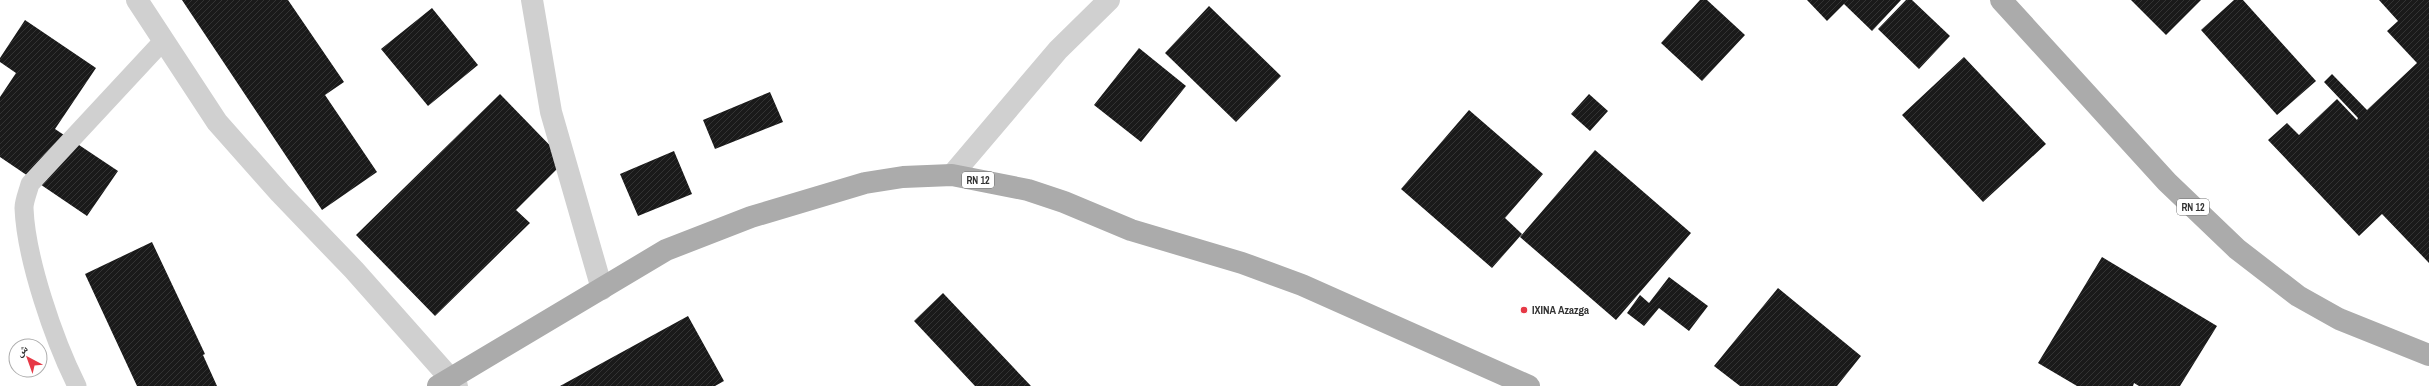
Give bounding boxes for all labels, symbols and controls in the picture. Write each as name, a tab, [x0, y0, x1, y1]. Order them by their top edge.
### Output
road number: RN 12	[962, 172, 994, 188]
road number: RN 12	[2177, 199, 2209, 215]
place label: IXINA Azazga	[1532, 303, 1589, 317]
marker: IXINA Azazga	[1519, 305, 1529, 315]
north arrow	[8, 338, 48, 378]
text: ش	[12, 341, 31, 360]

